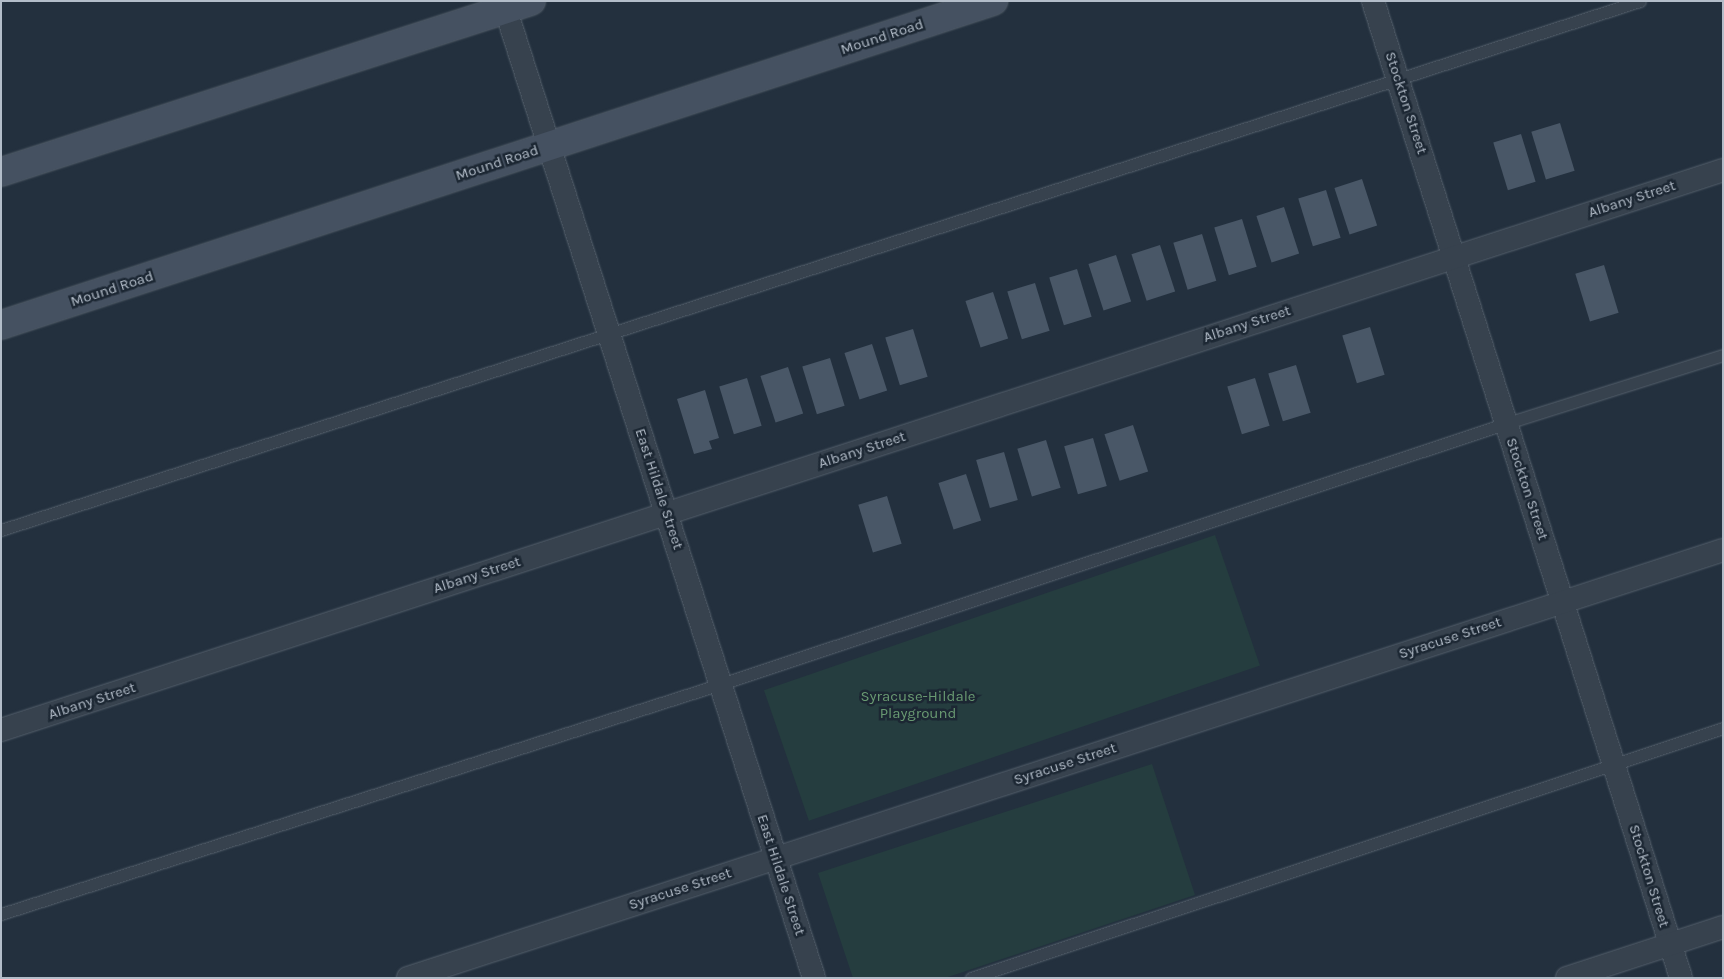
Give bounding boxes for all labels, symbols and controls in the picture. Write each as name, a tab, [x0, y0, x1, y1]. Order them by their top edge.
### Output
street label: Mound Road	[838, 15, 926, 59]
street label: Stockton Street	[1381, 49, 1431, 157]
street label: Mound Road	[453, 141, 541, 185]
street label: Albany Street	[1586, 176, 1678, 222]
street label: Mound Road	[68, 267, 156, 311]
street label: Albany Street	[1201, 301, 1293, 347]
street label: East Hildale Street	[631, 426, 687, 552]
street label: Albany Street	[816, 427, 908, 473]
street label: Stockton Street	[1502, 435, 1552, 543]
street label: Albany Street	[431, 552, 523, 598]
street label: Syracuse Street	[1396, 613, 1504, 663]
street label: Albany Street	[46, 678, 138, 724]
park label: Syracuse-Hildale Playground	[860, 687, 976, 722]
street label: Syracuse Street	[1011, 739, 1119, 789]
street label: East Hildale Street	[753, 812, 809, 938]
street label: Stockton Street	[1625, 822, 1673, 930]
street label: Syracuse Street	[626, 864, 734, 914]

